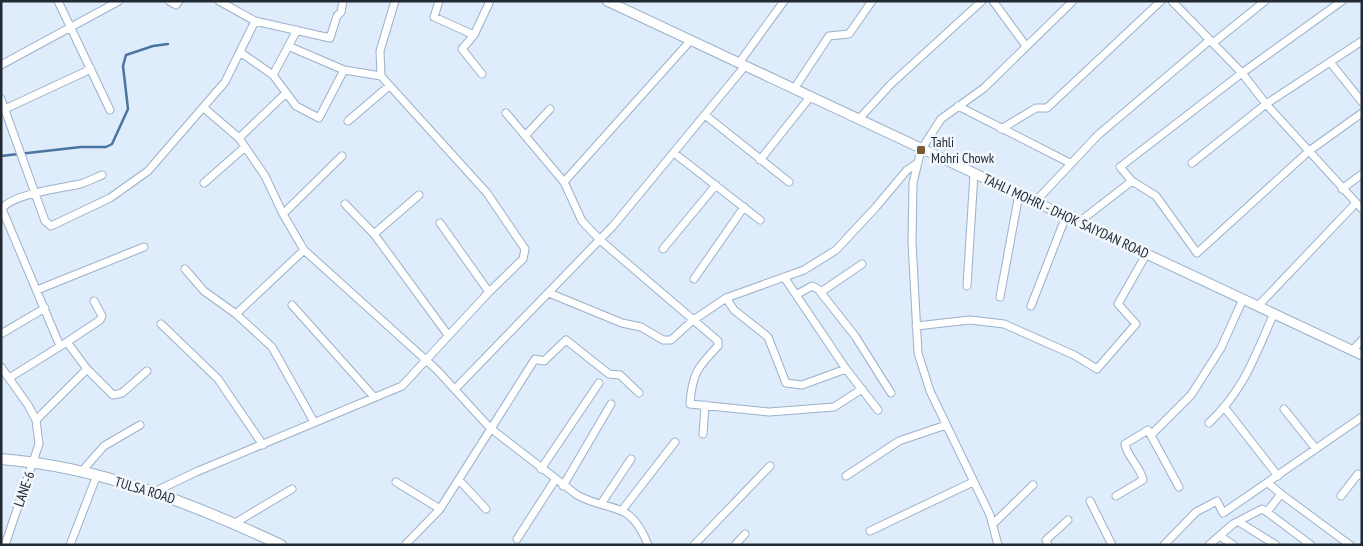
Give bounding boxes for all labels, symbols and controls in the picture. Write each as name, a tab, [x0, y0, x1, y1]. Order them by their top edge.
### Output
place label: Tahli Mohri Chowk	[931, 133, 995, 167]
marker: Tahli Mohri Chowk	[915, 144, 927, 156]
street label: TAHLI MOHRI - DHOK SAIYDAN ROAD	[980, 170, 1152, 262]
street label: LANE-6	[10, 469, 38, 509]
street label: TULSA ROAD	[113, 472, 177, 508]

